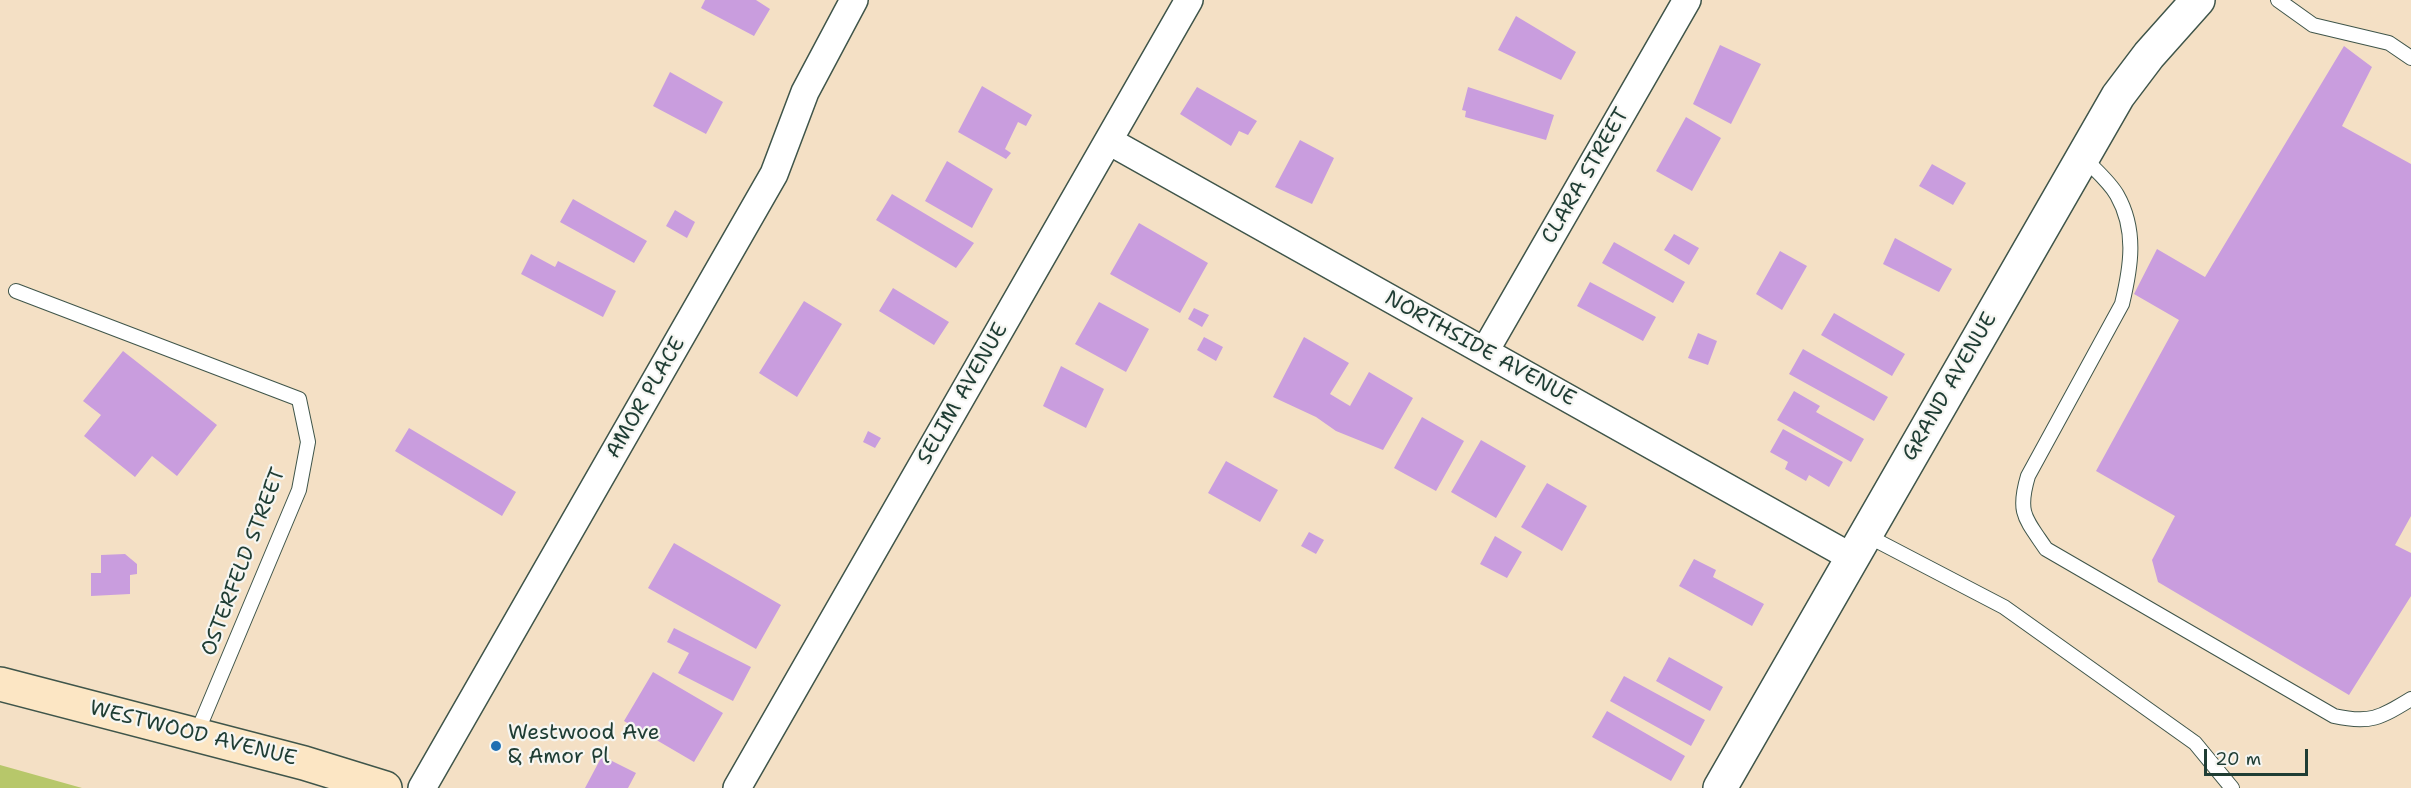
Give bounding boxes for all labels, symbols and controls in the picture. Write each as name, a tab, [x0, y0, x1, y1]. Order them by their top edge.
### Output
street label: CLARA STREET	[1537, 104, 1635, 248]
street label: NORTHSIDE AVENUE	[1380, 286, 1580, 412]
street label: GRAND AVENUE	[1897, 308, 2003, 466]
street label: SELIM AVENUE	[912, 319, 1014, 469]
street label: AMOR PLACE	[601, 333, 691, 463]
street label: OSTERFELD STREET	[196, 464, 292, 660]
street label: WESTWOOD AVENUE	[87, 696, 299, 772]
place label: Westwood Ave & Amor Pl	[508, 721, 660, 771]
scale bar	[2207, 737, 2310, 775]
marker: Westwood Ave & Amor Pl	[489, 739, 503, 753]
text: 20 m	[2215, 747, 2261, 771]

